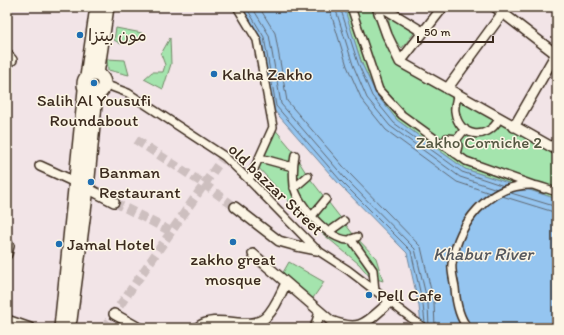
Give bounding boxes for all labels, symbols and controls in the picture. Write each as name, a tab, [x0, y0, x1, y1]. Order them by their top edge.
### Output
scale bar	[418, 18, 493, 44]
place label: مون بيتزا	[88, 25, 147, 46]
text: 50 m	[424, 25, 450, 39]
marker: مون بيتزا	[75, 30, 85, 40]
place label: Kalha Zakho	[222, 64, 313, 84]
marker: Kalha Zakho	[209, 69, 219, 79]
marker: Salih Al Yousufi Roundabout	[89, 78, 99, 88]
place label: Salih Al Yousufi Roundabout	[37, 90, 151, 130]
park label: Zakho Corniche 2	[416, 132, 542, 152]
street label: old bazzar Street	[225, 139, 327, 239]
place label: Banman Restaurant	[99, 162, 181, 202]
marker: Banman Restaurant	[86, 177, 96, 187]
place label: Jamal Hotel	[67, 234, 155, 254]
marker: zakho great mosque	[228, 237, 238, 247]
marker: Jamal Hotel	[54, 239, 64, 249]
water label: Khabur River	[433, 243, 535, 265]
place label: zakho great mosque	[190, 249, 276, 289]
place label: Pell Cafe	[377, 285, 442, 305]
marker: Pell Cafe	[364, 290, 374, 300]

